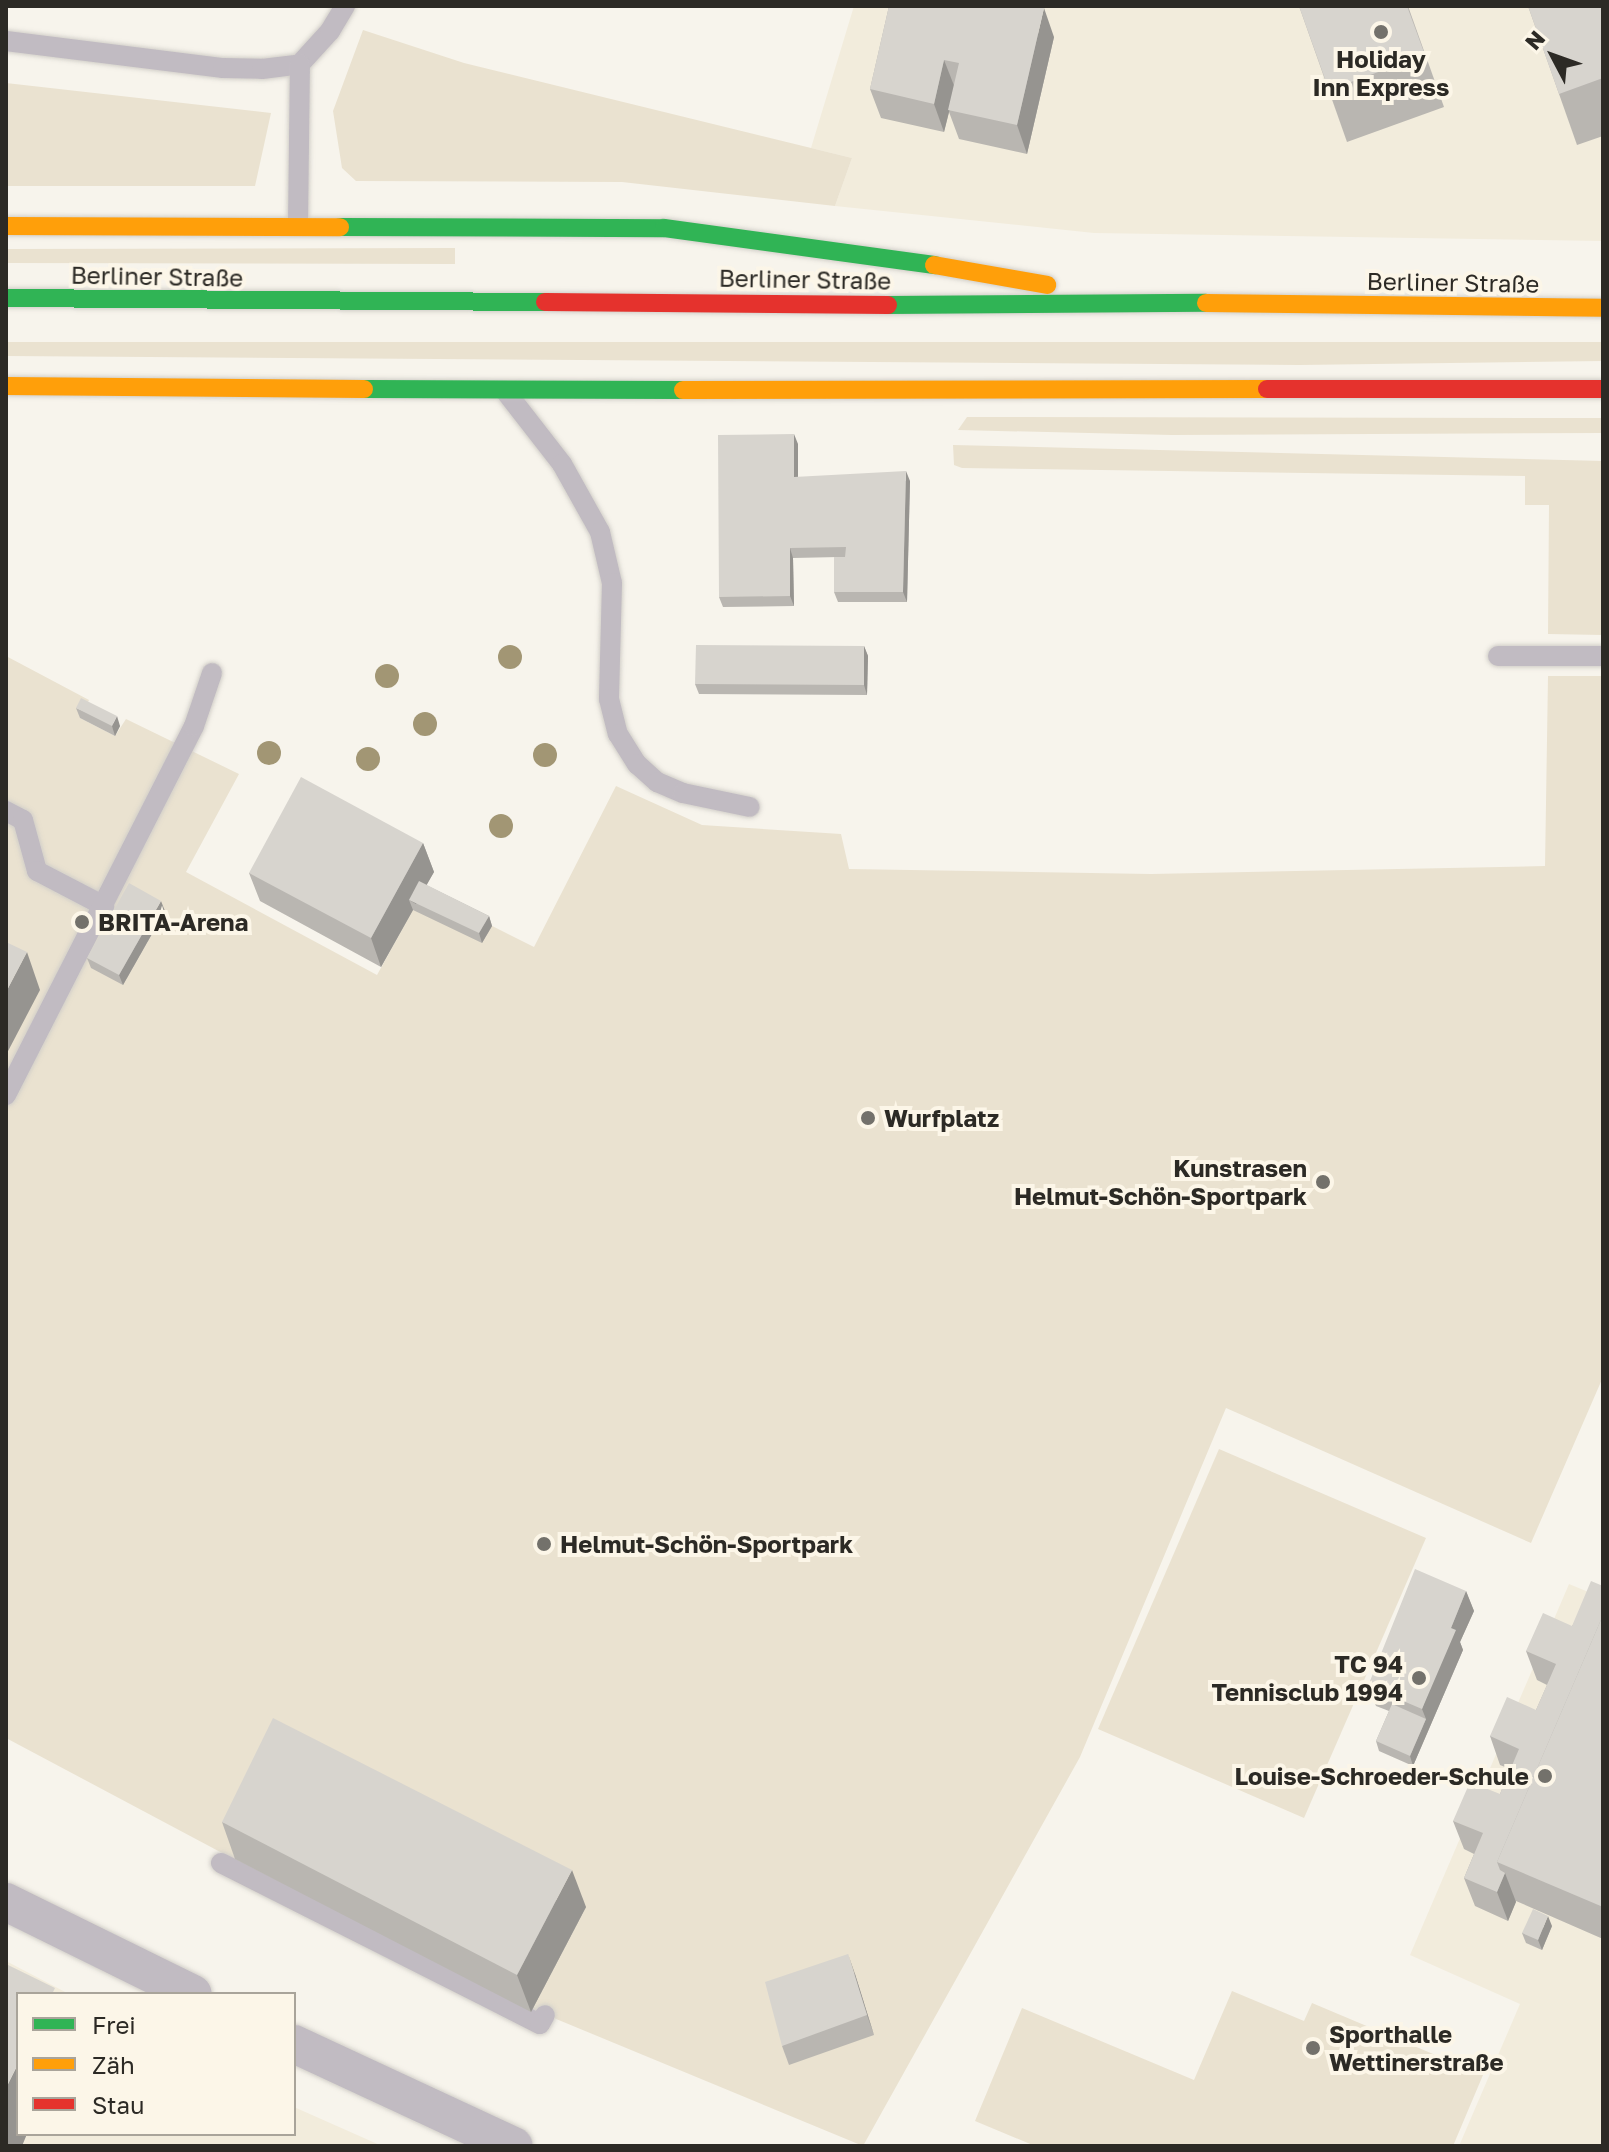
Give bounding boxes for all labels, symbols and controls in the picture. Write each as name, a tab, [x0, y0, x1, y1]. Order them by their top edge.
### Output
north arrow	[1513, 16, 1593, 96]
marker: Holiday Inn Express	[1372, 23, 1390, 41]
text: N	[1519, 25, 1550, 55]
place label: Holiday Inn Express	[1313, 45, 1449, 101]
street label: Berliner Straße	[71, 260, 243, 292]
street label: Berliner Straße	[719, 263, 891, 295]
street label: Berliner Straße	[1367, 266, 1539, 298]
place label: BRITA-Arena	[98, 908, 248, 936]
marker: BRITA-Arena	[73, 913, 91, 931]
place label: Wurfplatz	[884, 1104, 999, 1132]
marker: Wurfplatz	[859, 1109, 877, 1127]
place label: Kunstrasen Helmut-Schön-Sportpark	[1014, 1154, 1307, 1210]
marker: Kunstrasen Helmut-Schön-Sportpark	[1314, 1173, 1332, 1191]
place label: Helmut-Schön-Sportpark	[560, 1530, 853, 1558]
marker: Helmut-Schön-Sportpark	[535, 1535, 553, 1553]
place label: TC 94 Tennisclub 1994	[1211, 1650, 1403, 1706]
marker: TC 94 Tennisclub 1994	[1410, 1669, 1428, 1687]
place label: Louise-Schroeder-Schule	[1234, 1762, 1529, 1790]
marker: Louise-Schroeder-Schule	[1536, 1767, 1554, 1785]
legend	[16, 1992, 296, 2136]
text: Frei	[92, 2010, 136, 2039]
place label: Sporthalle Wettinerstraße	[1329, 2020, 1504, 2076]
marker: Sporthalle Wettinerstraße	[1304, 2039, 1322, 2057]
text: Zäh	[92, 2050, 135, 2079]
text: Stau	[92, 2090, 145, 2119]

